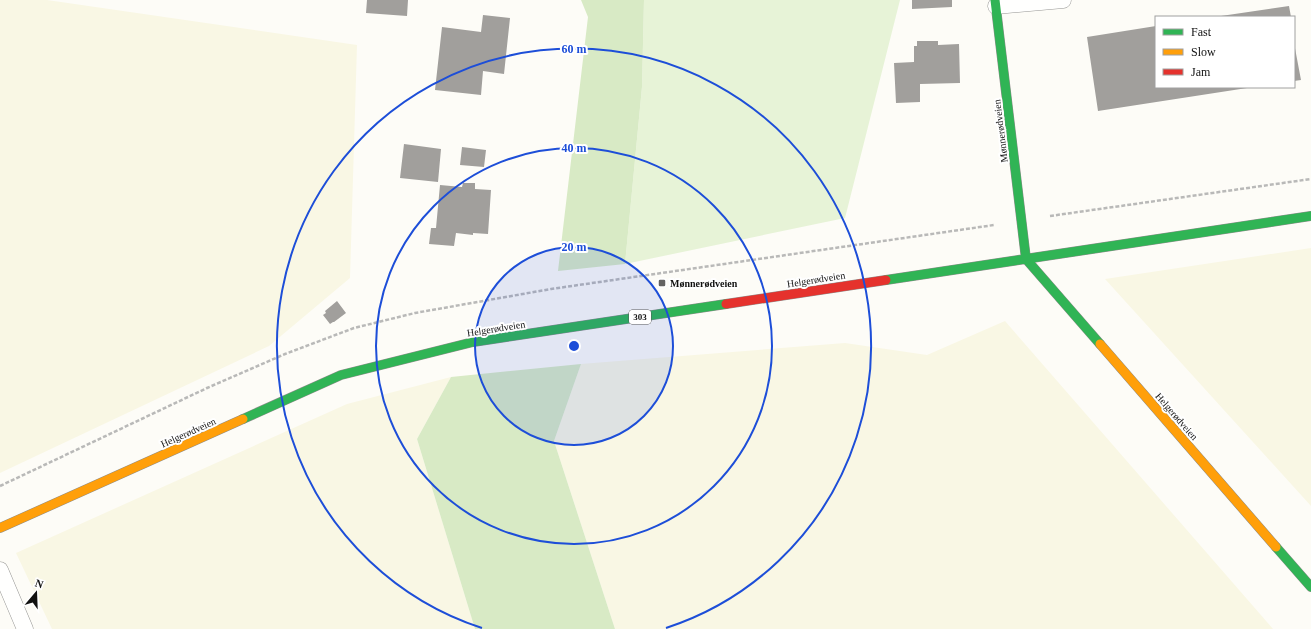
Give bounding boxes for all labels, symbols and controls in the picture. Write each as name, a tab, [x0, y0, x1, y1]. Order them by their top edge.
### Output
legend	[1155, 16, 1295, 88]
text: Fast	[1191, 25, 1212, 39]
text: 60 m	[562, 42, 587, 56]
text: Slow	[1191, 45, 1216, 59]
text: Jam	[1191, 65, 1211, 79]
street label: Mønnerødveien	[991, 99, 1010, 163]
text: 40 m	[562, 141, 587, 155]
text: 20 m	[562, 240, 587, 254]
street label: Helgerødveien	[786, 269, 846, 290]
marker: Mønnerødveien	[657, 278, 667, 288]
place label: Mønnerødveien	[670, 278, 738, 289]
road number: 303	[629, 310, 651, 324]
street label: Helgerødveien	[466, 318, 526, 339]
centre of rings	[567, 339, 581, 353]
street label: Helgerødveien	[1153, 391, 1200, 442]
street label: Helgerødveien	[159, 415, 217, 449]
north arrow	[16, 573, 56, 613]
text: N	[34, 577, 45, 591]

